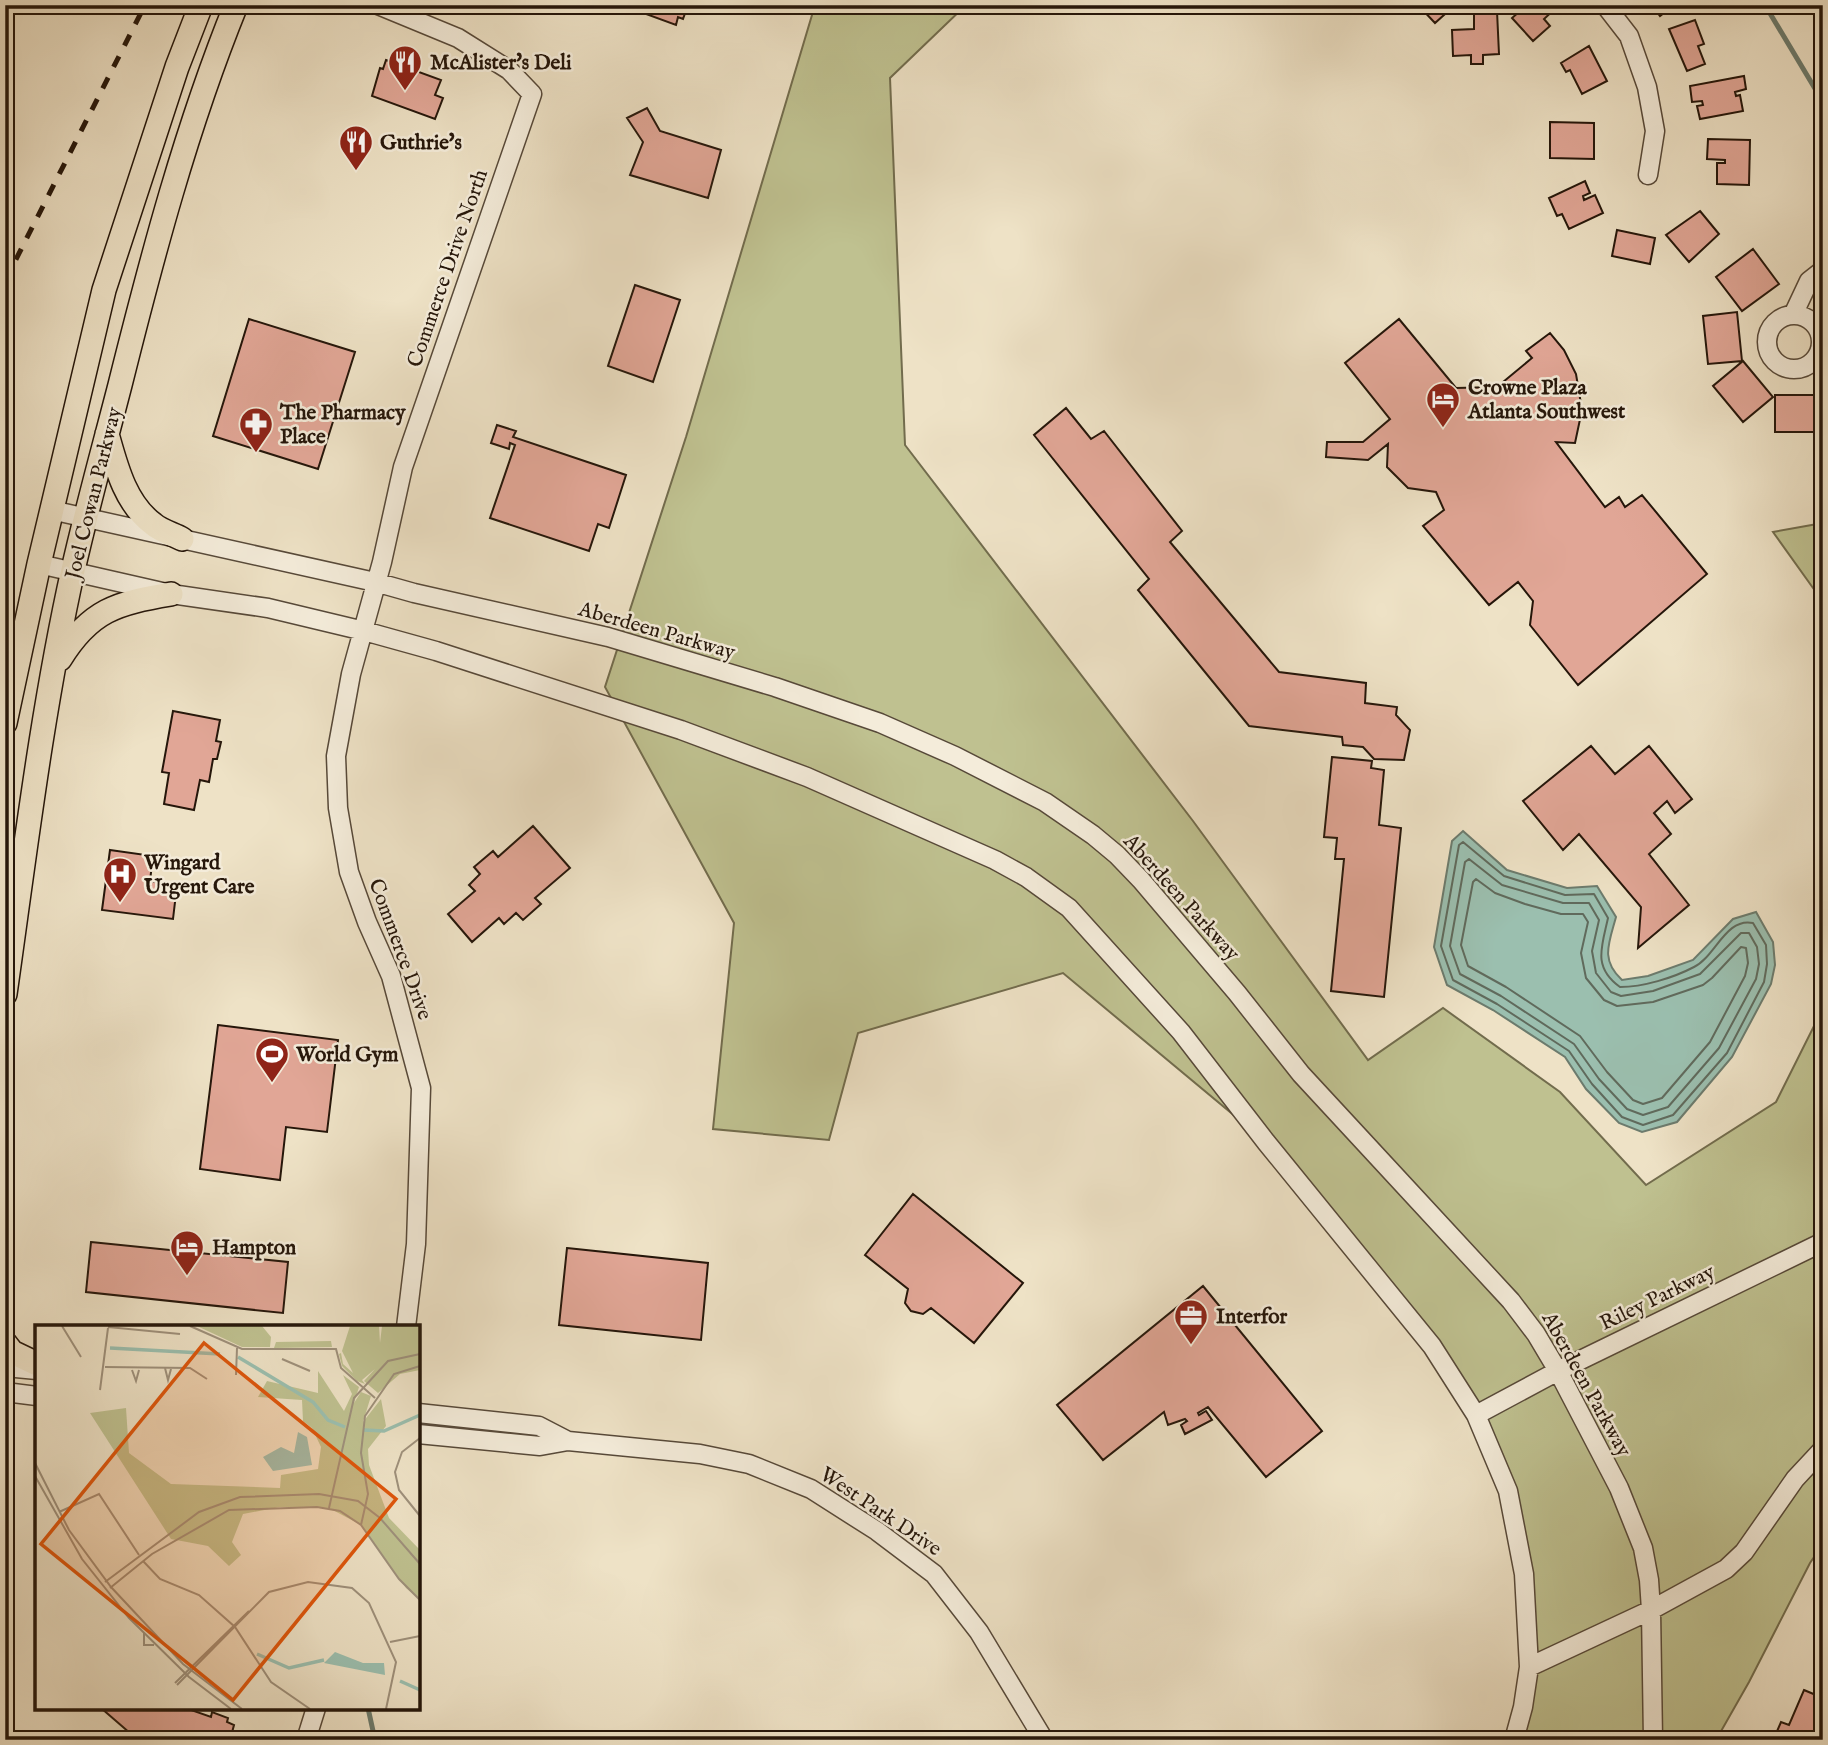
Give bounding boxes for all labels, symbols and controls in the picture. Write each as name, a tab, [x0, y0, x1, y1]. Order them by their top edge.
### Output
restaurant icon: McAlister's Deli	[386, 43, 424, 92]
place label: McAlister's Deli	[430, 50, 572, 77]
restaurant icon: Guthrie's	[337, 123, 375, 172]
place label: Guthrie's	[380, 130, 462, 157]
street label: Commerce Drive North	[402, 166, 495, 371]
place label: Crowne Plaza Atlanta Southwest	[1467, 375, 1626, 426]
hotel icon: Crowne Plaza Atlanta Southwest	[1424, 380, 1462, 429]
place label: The Pharmacy Place	[279, 400, 406, 451]
street label: Joel Cowan Parkway	[59, 404, 129, 584]
pharmacy icon: The Pharmacy Place	[237, 405, 275, 454]
street label: Aberdeen Parkway	[574, 596, 739, 667]
street label: Aberdeen Parkway	[1116, 828, 1245, 968]
place label: Wingard Urgent Care	[143, 850, 255, 901]
hospital icon: Wingard Urgent Care	[101, 855, 139, 904]
street label: Commerce Drive	[362, 875, 438, 1024]
sports icon: World Gym	[253, 1035, 291, 1084]
place label: World Gym	[295, 1042, 399, 1069]
hotel icon: Hampton	[168, 1228, 206, 1277]
place label: Hampton	[212, 1235, 296, 1262]
street label: Riley Parkway	[1596, 1259, 1720, 1338]
office icon: Interfor	[1172, 1297, 1210, 1346]
place label: Interfor	[1216, 1304, 1287, 1331]
street label: Aberdeen Parkway	[1534, 1307, 1637, 1463]
inset map	[35, 1325, 420, 1710]
street label: West Park Drive	[814, 1462, 947, 1563]

